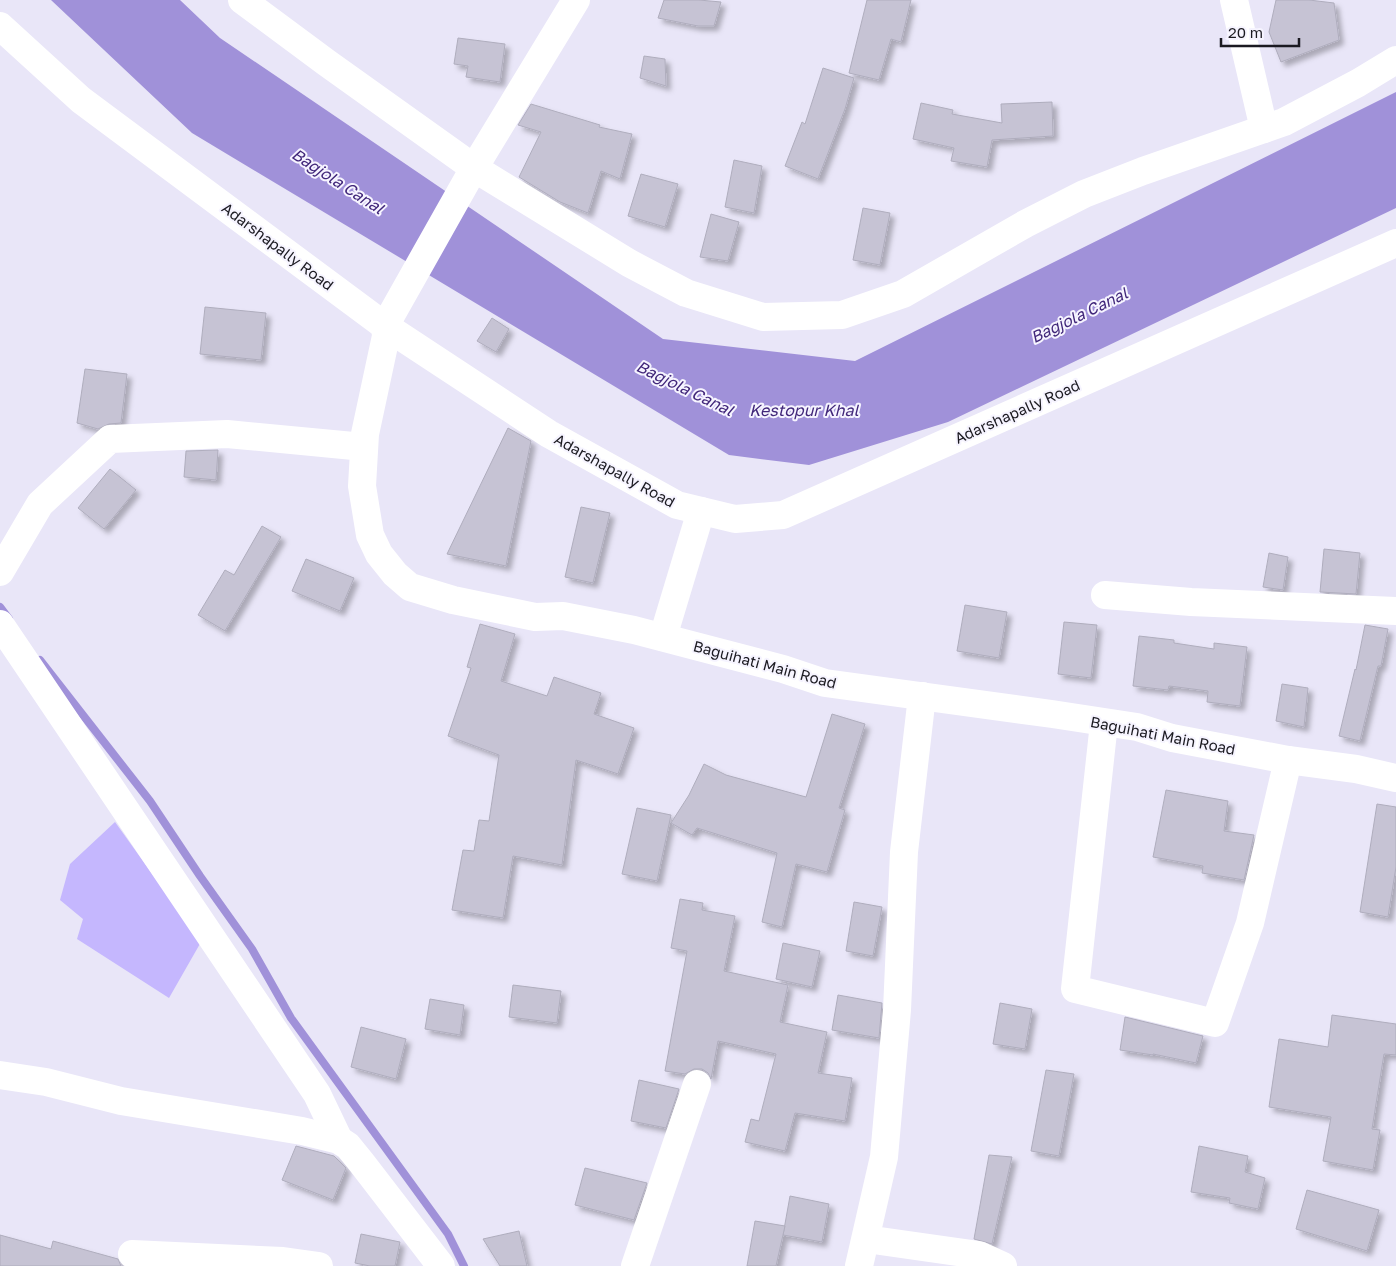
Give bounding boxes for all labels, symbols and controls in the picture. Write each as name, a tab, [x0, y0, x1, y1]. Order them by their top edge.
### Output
scale bar	[1221, 15, 1298, 47]
text: 20 m	[1228, 23, 1263, 41]
water label: Bagjola Canal	[288, 144, 388, 219]
street label: Adarshapally Road	[219, 198, 337, 294]
water label: Bagjola Canal	[1027, 282, 1132, 347]
water label: Bagjola Canal	[633, 356, 738, 421]
street label: Adarshapally Road	[952, 375, 1082, 447]
water label: Kestopur Khal	[749, 400, 860, 420]
street label: Adarshapally Road	[552, 429, 678, 511]
street label: Baguihati Main Road	[692, 636, 838, 692]
street label: Baguihati Main Road	[1089, 712, 1237, 758]

